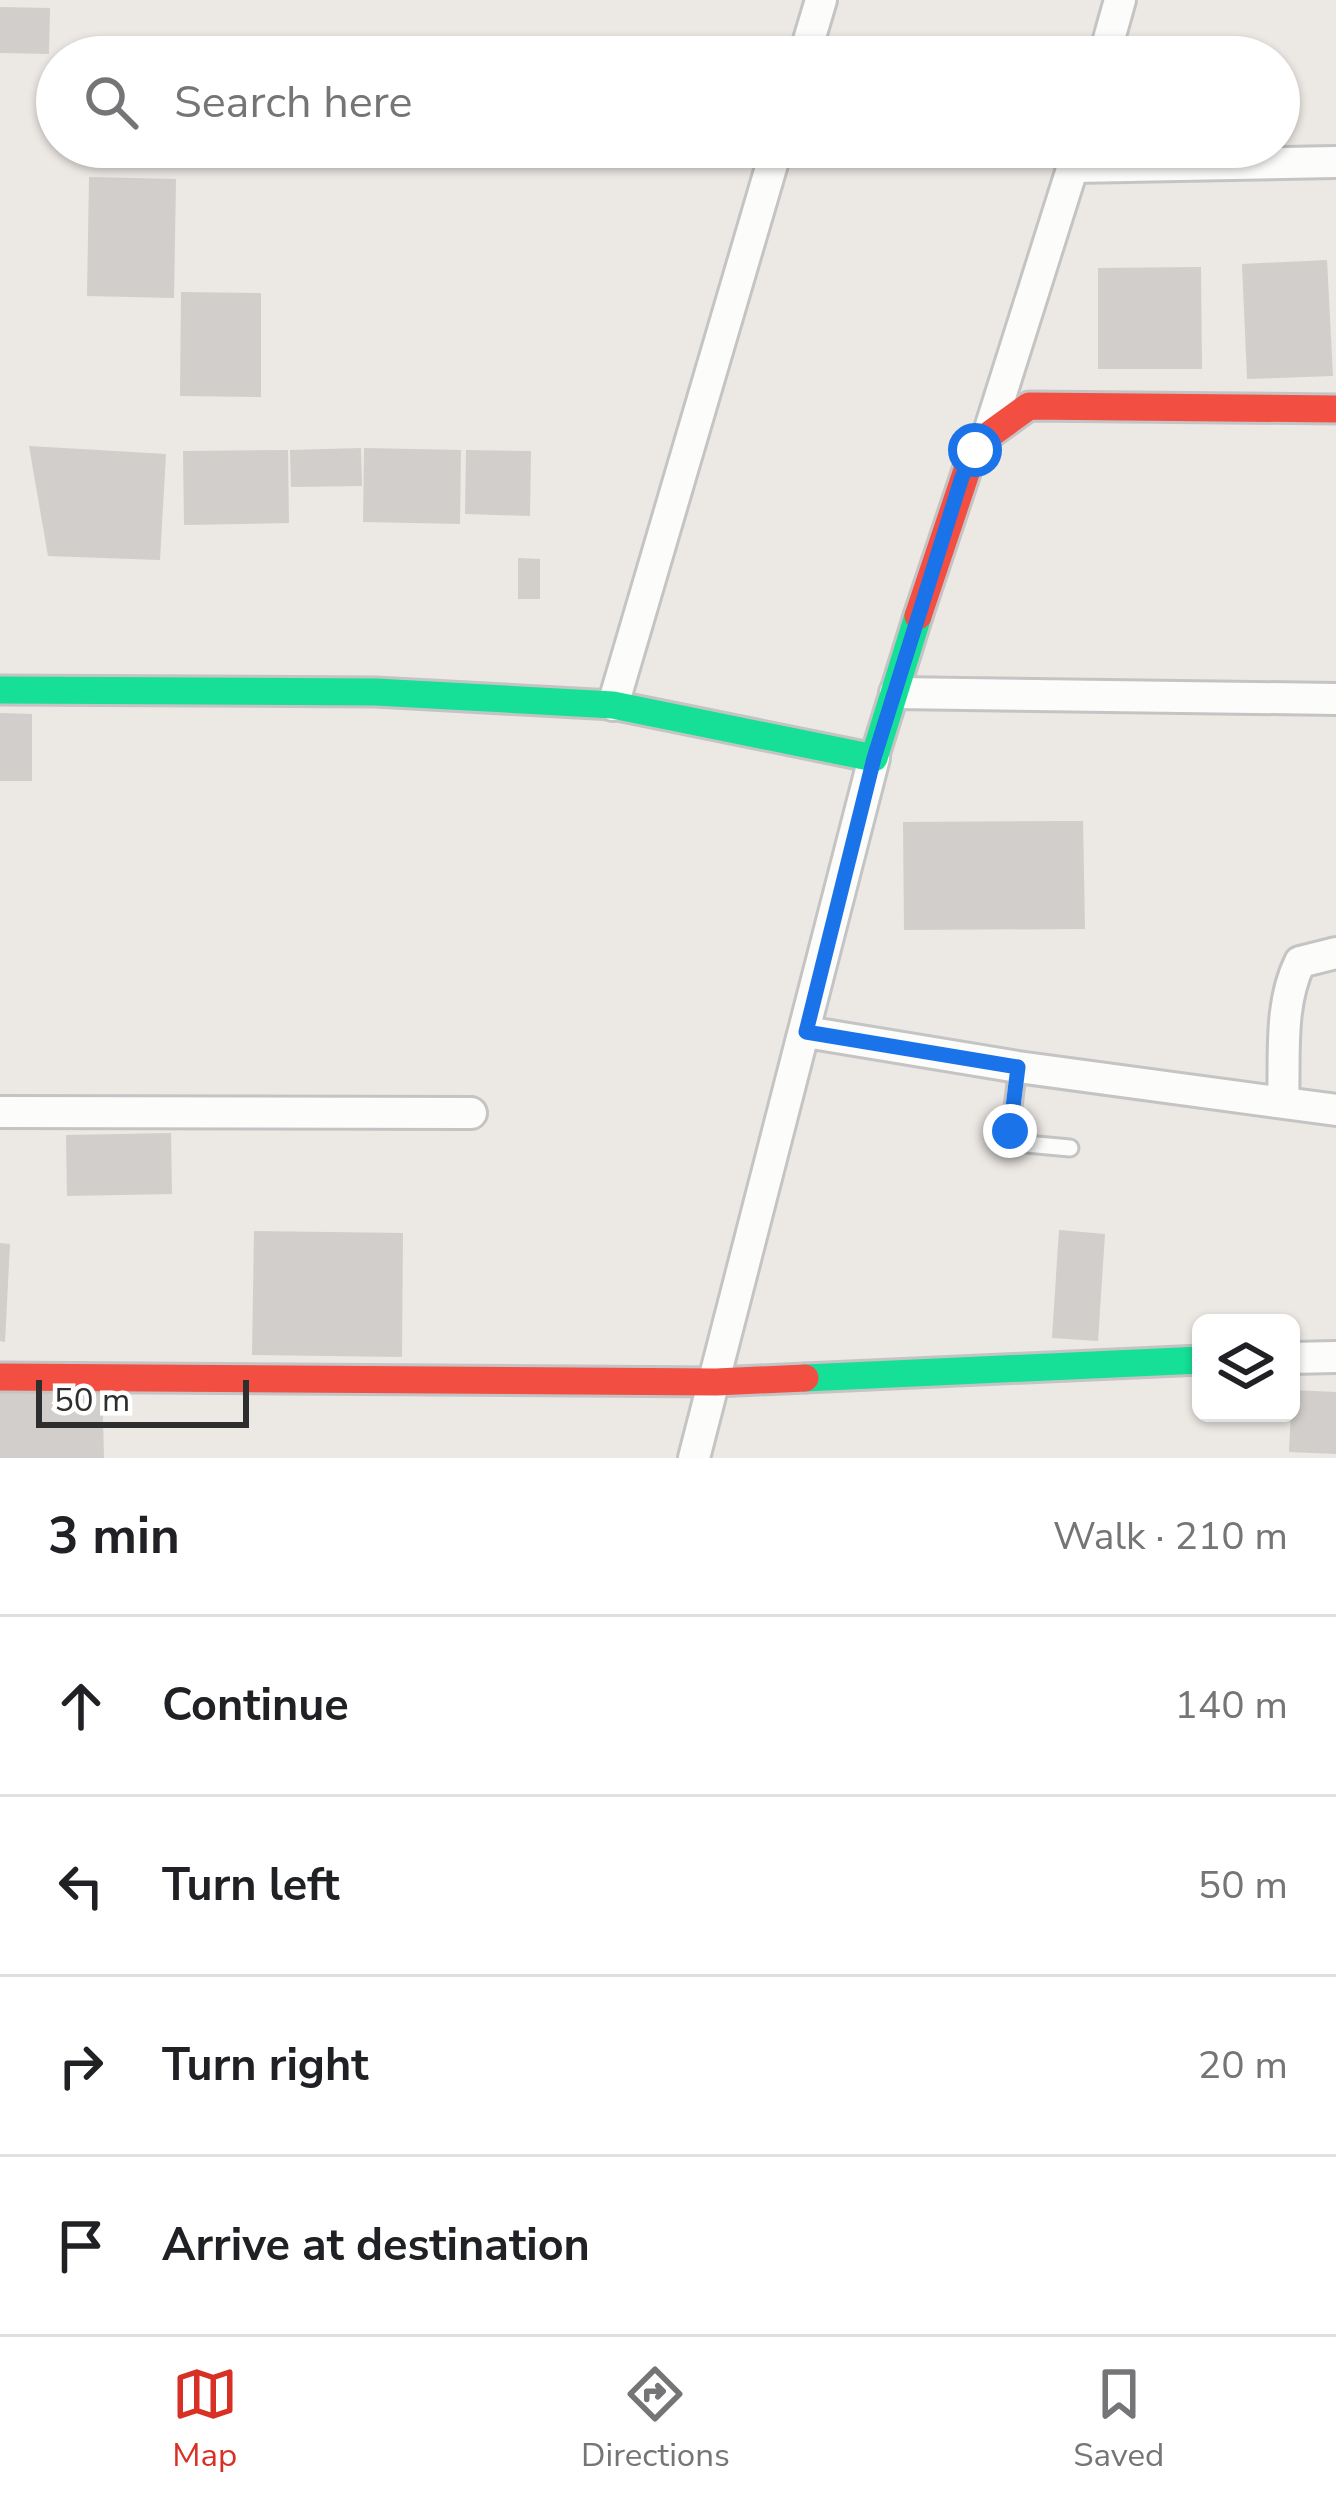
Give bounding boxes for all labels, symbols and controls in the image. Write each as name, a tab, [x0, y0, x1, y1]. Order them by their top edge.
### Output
search box	[36, 36, 1300, 168]
icon: search	[78, 69, 144, 135]
text: Search here	[174, 72, 413, 133]
route start	[948, 423, 1002, 477]
route end	[983, 1104, 1037, 1158]
map controls	[1192, 1314, 1300, 1422]
button: layers	[1192, 1314, 1300, 1422]
scale bar	[36, 1374, 249, 1427]
text: 50 m	[54, 1378, 130, 1423]
text: 3 min	[48, 1501, 180, 1571]
text: Walk · 210 m	[1053, 1510, 1288, 1563]
icon: ahead	[48, 1673, 114, 1739]
text: Continue	[162, 1675, 349, 1736]
text: 140 m	[1174, 1679, 1288, 1732]
icon: left	[48, 1853, 114, 1919]
text: Turn left	[162, 1855, 340, 1916]
text: 50 m	[1198, 1859, 1288, 1912]
icon: right	[48, 2033, 114, 2099]
text: Turn right	[162, 2035, 369, 2096]
text: 20 m	[1198, 2039, 1288, 2092]
icon: arrive	[48, 2213, 114, 2279]
text: Arrive at destination	[162, 2215, 590, 2276]
tab: Map	[172, 2361, 238, 2478]
tab: Directions	[581, 2361, 730, 2478]
tab: Saved	[1073, 2361, 1164, 2478]

